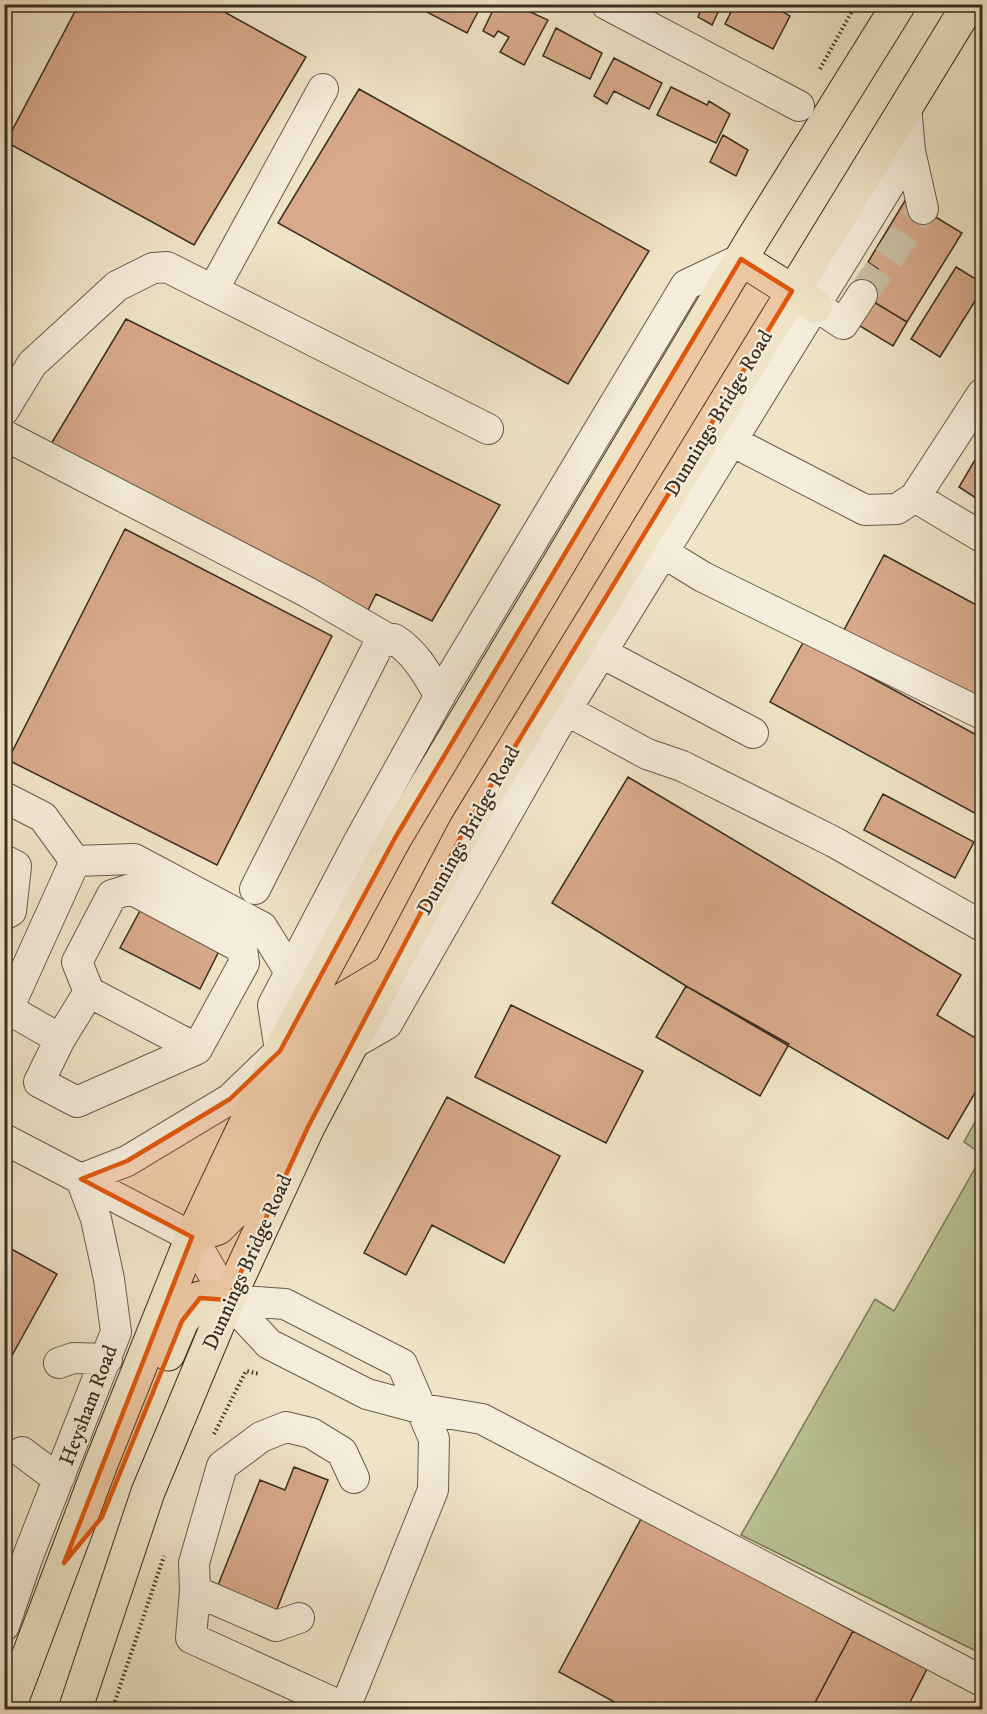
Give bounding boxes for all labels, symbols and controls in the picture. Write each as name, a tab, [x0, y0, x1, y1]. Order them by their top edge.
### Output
street label: Dunnings Bridge Road	[659, 325, 779, 501]
street label: Dunnings Bridge Road	[412, 741, 526, 920]
street label: Dunnings Bridge Road	[197, 1170, 299, 1354]
street label: Heysham Road	[54, 1341, 124, 1469]

